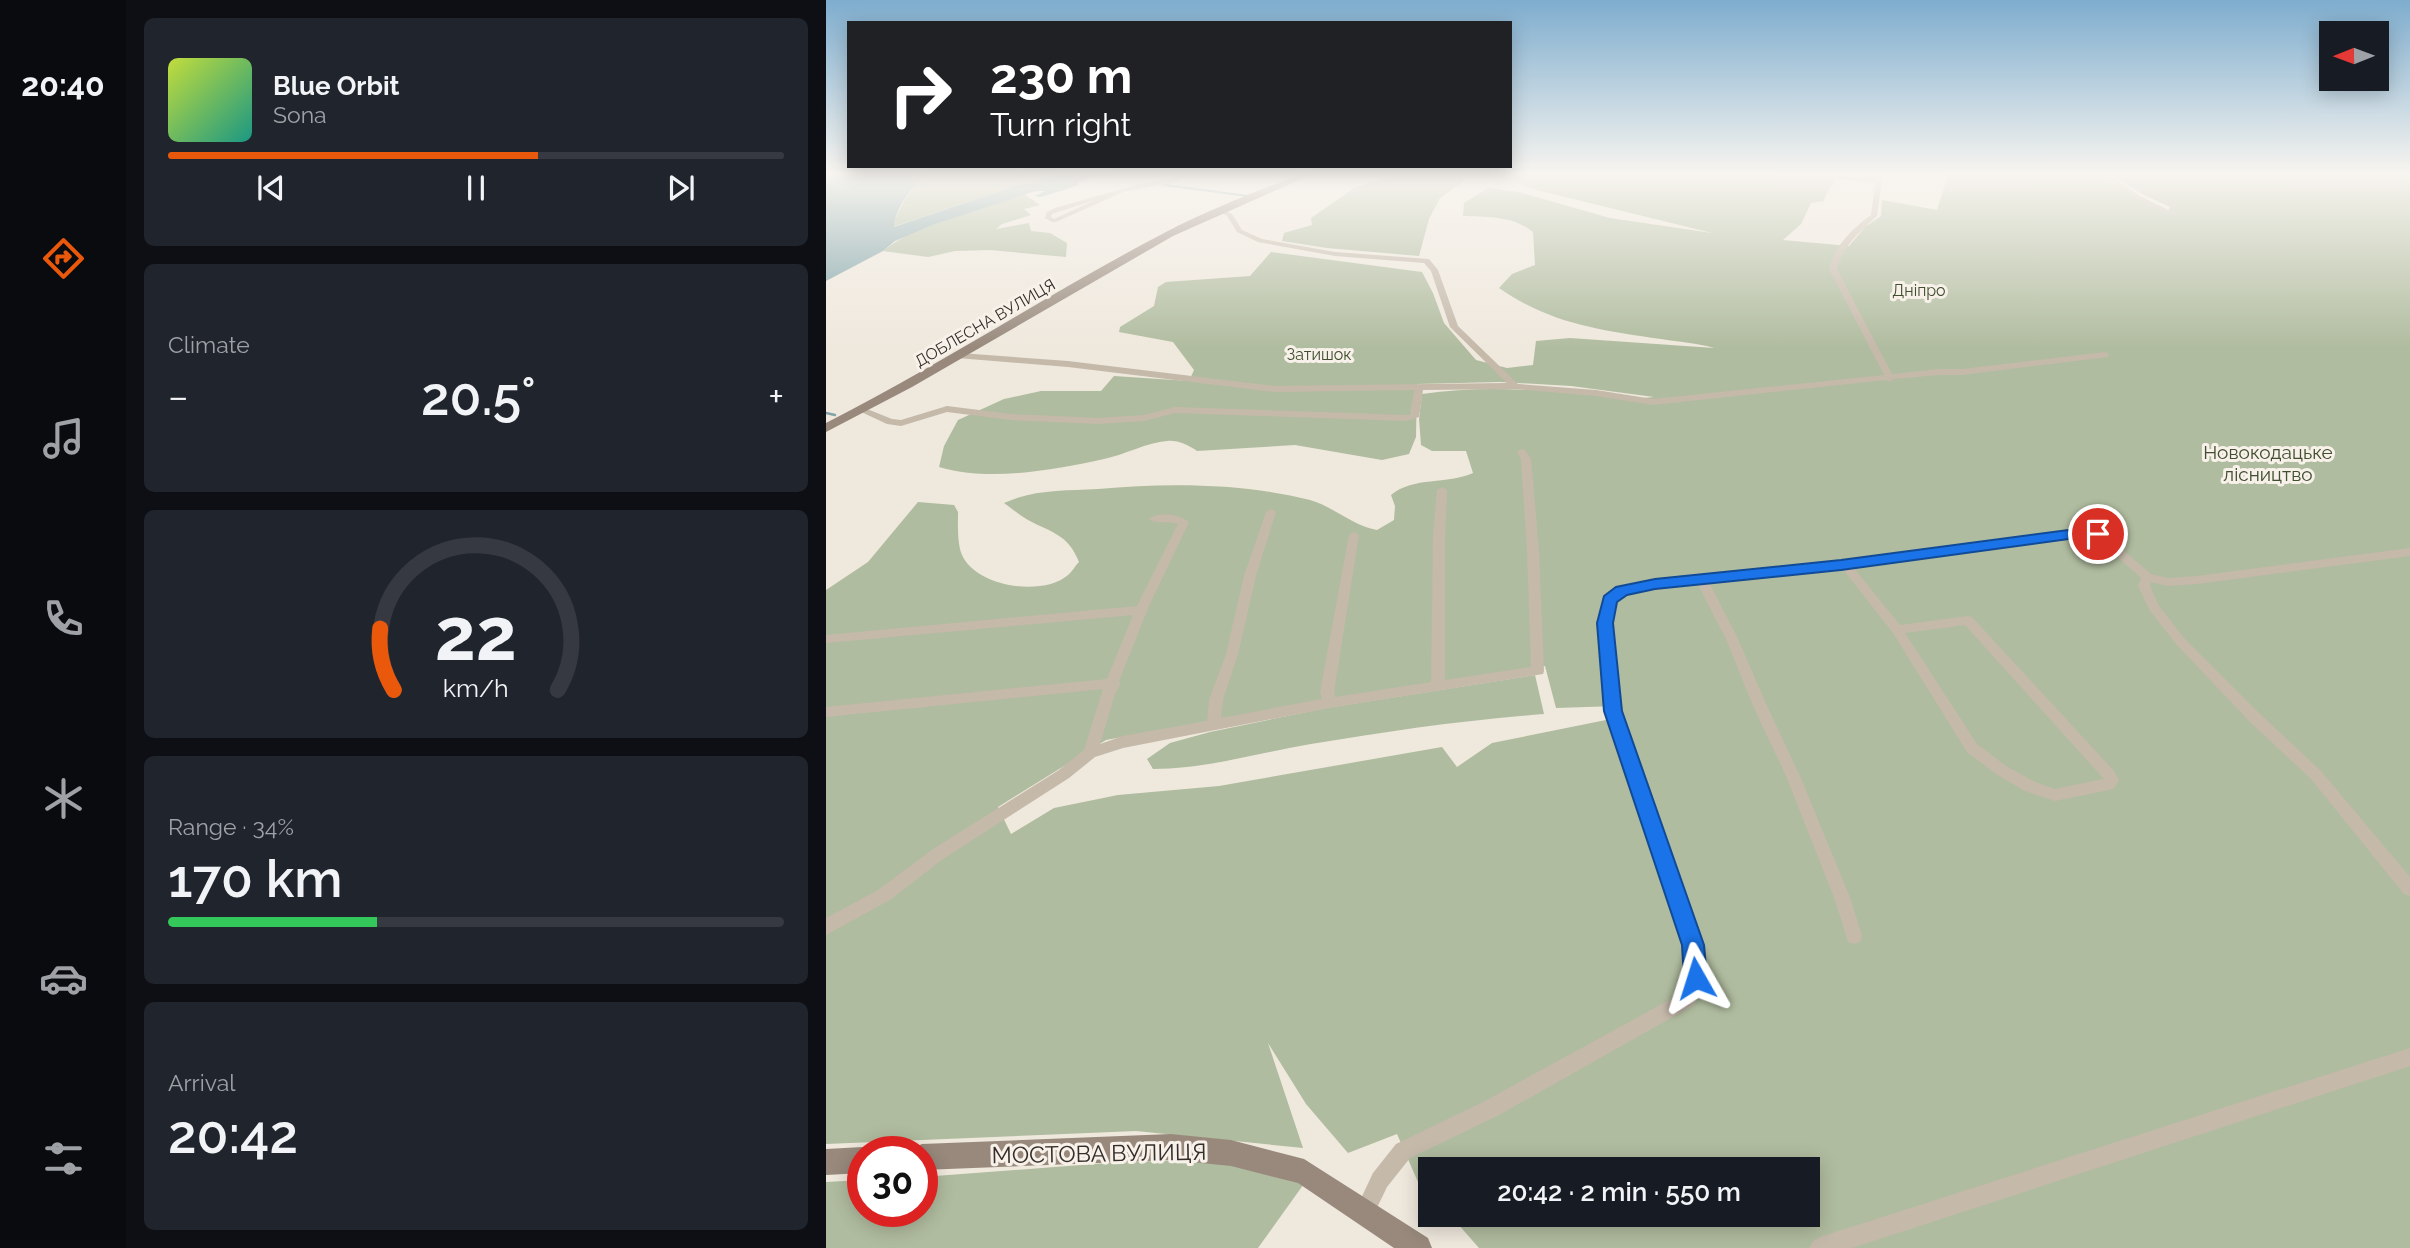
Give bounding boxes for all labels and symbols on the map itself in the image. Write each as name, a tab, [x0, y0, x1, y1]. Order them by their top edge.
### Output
north arrow	[2319, 21, 2389, 91]
street label: ДОБЛЕСНА ВУЛИЦЯ	[911, 275, 1059, 371]
park label: Дніпро	[1892, 281, 1946, 300]
park label: Затишок	[1286, 345, 1352, 364]
park label: Новокодацьке лісництво	[2203, 441, 2333, 485]
pin	[2068, 504, 2128, 564]
position arrow	[1659, 941, 1733, 1015]
speed limit sign: 30	[847, 1136, 938, 1227]
street label: МОСТОВА ВУЛИЦЯ	[991, 1138, 1207, 1168]

